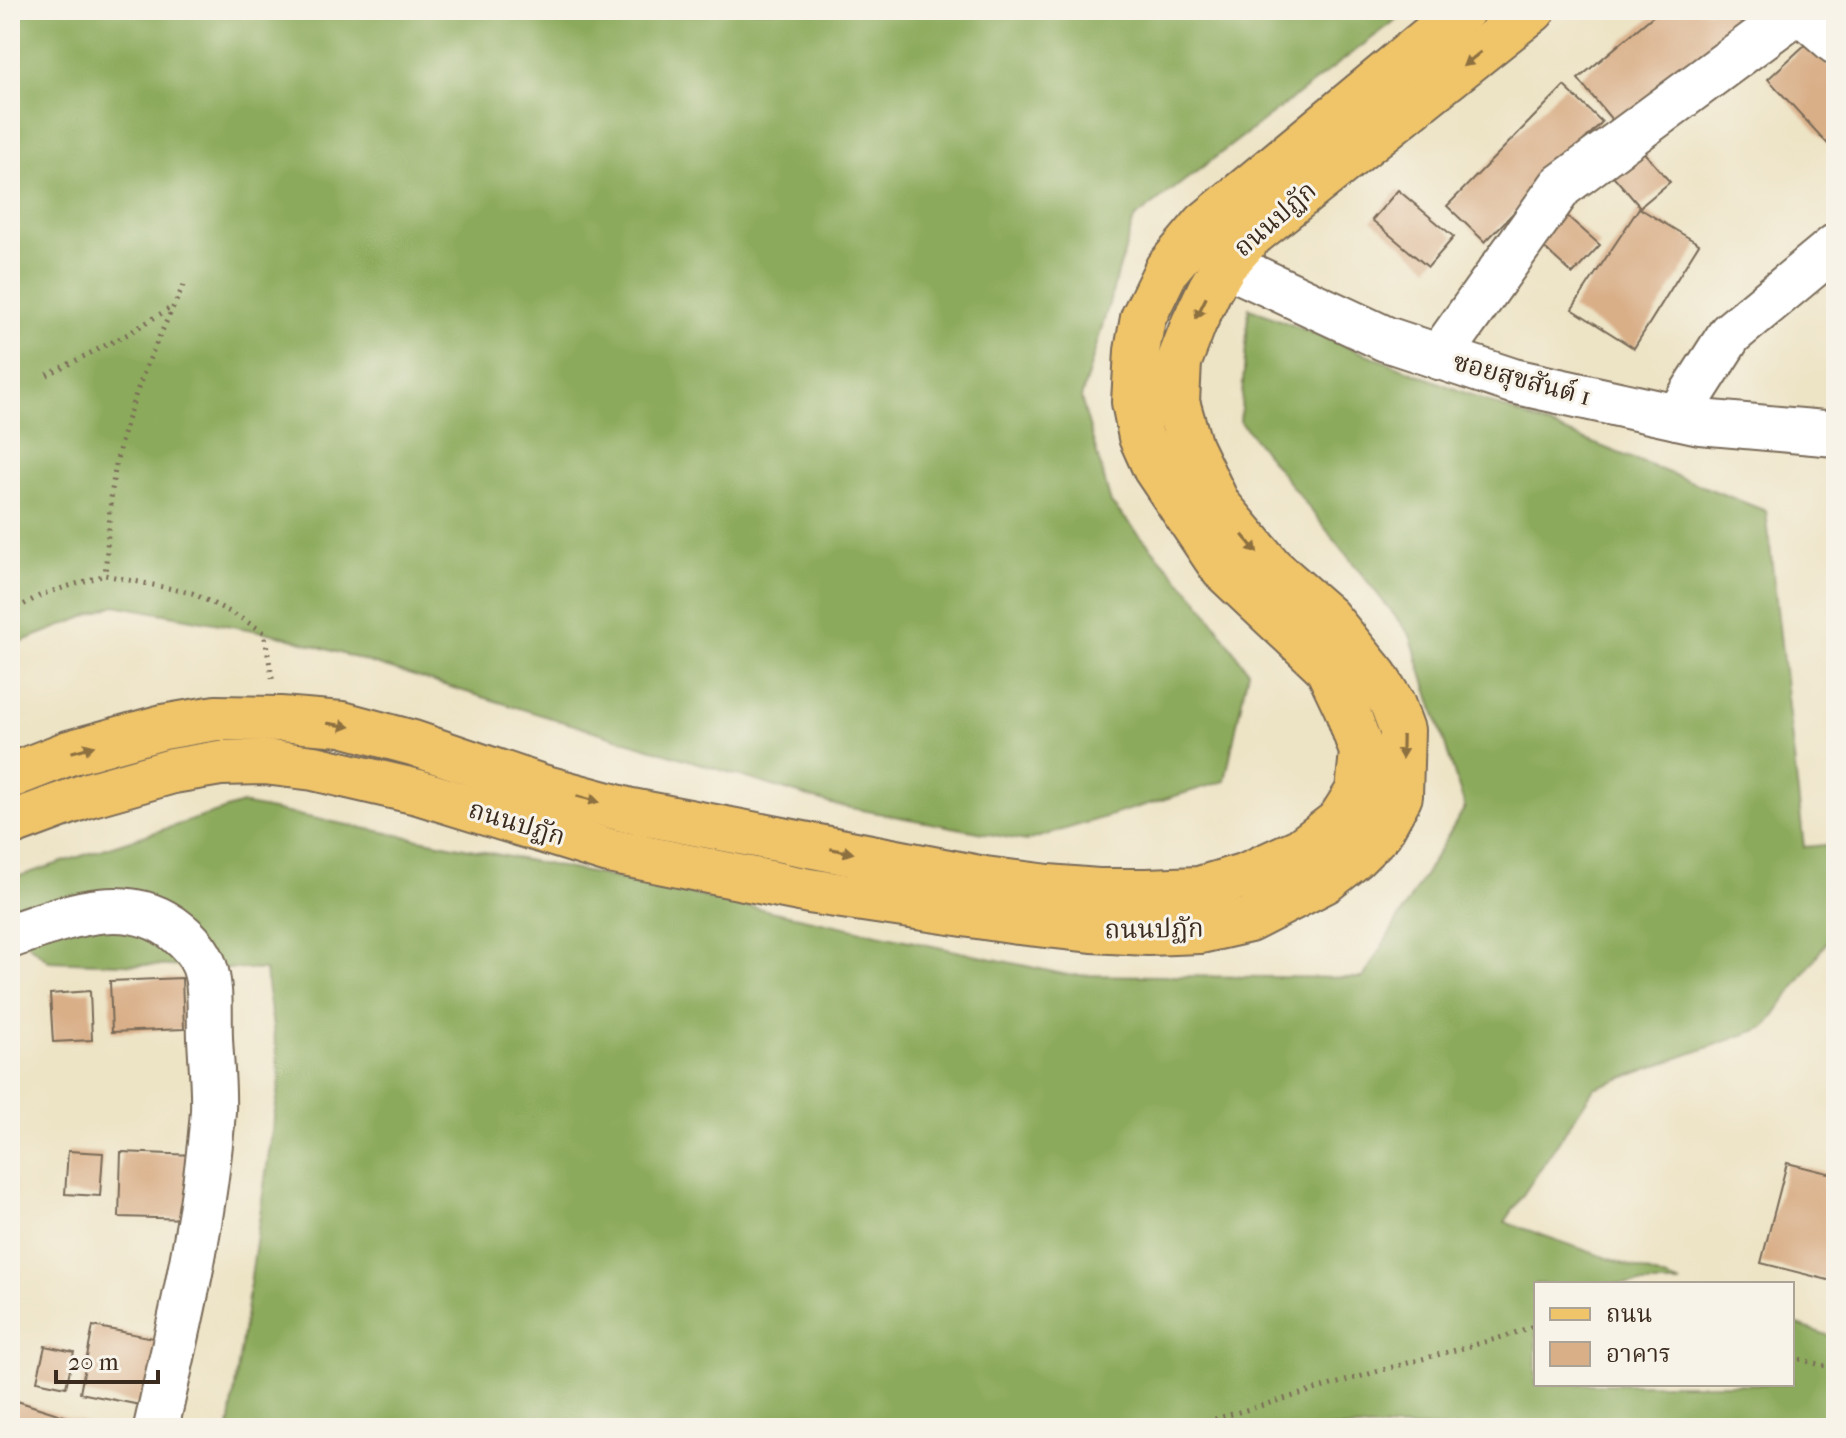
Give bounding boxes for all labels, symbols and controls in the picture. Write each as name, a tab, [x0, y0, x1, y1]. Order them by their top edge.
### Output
one-way arrow	[1462, 50, 1482, 67]
street label: ถนนปฏัก	[1227, 175, 1323, 263]
one-way arrow	[1194, 297, 1208, 320]
street label: ซอยสุขสันต์ 1	[1449, 345, 1595, 414]
one-way arrow	[1242, 534, 1258, 554]
one-way arrow	[327, 719, 352, 732]
one-way arrow	[1396, 735, 1408, 760]
one-way arrow	[72, 742, 96, 755]
street label: ถนนปฏัก	[465, 794, 569, 852]
one-way arrow	[575, 794, 600, 806]
one-way arrow	[830, 845, 855, 858]
street label: ถนนปฏัก	[1104, 913, 1204, 945]
legend	[1534, 1282, 1794, 1386]
text: ถนน	[1606, 1300, 1652, 1328]
scale bar	[56, 1334, 158, 1384]
text: อาคาร	[1606, 1340, 1671, 1368]
text: 20 m	[68, 1348, 119, 1376]

